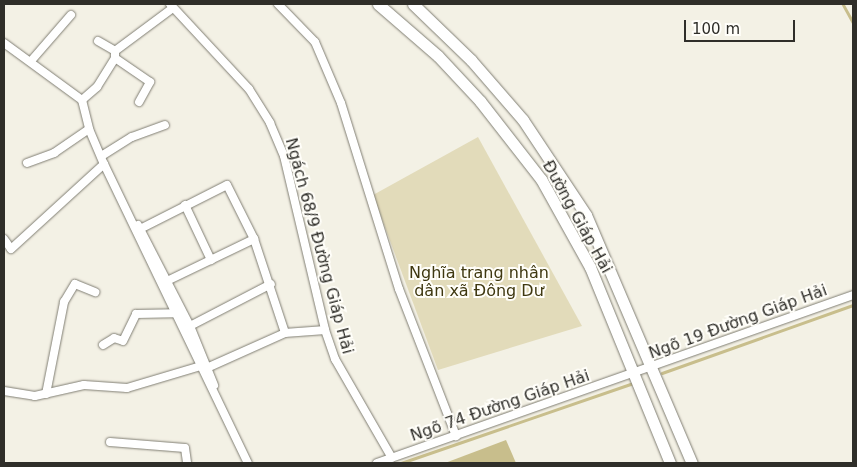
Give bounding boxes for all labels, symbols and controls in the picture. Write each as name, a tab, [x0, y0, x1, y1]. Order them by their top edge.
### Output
scale bar	[687, 10, 798, 42]
text: 100 m	[692, 20, 740, 38]
street label: Ngách 68/9 Đường Giáp Hải	[281, 136, 357, 356]
street label: Đường Giáp Hải	[538, 157, 616, 277]
park label: Nghĩa trang nhân dân xã Đông Dư	[409, 263, 549, 301]
street label: Ngõ 19 Đường Giáp Hải	[646, 281, 830, 363]
street label: Ngõ 74 Đường Giáp Hải	[408, 366, 592, 446]

